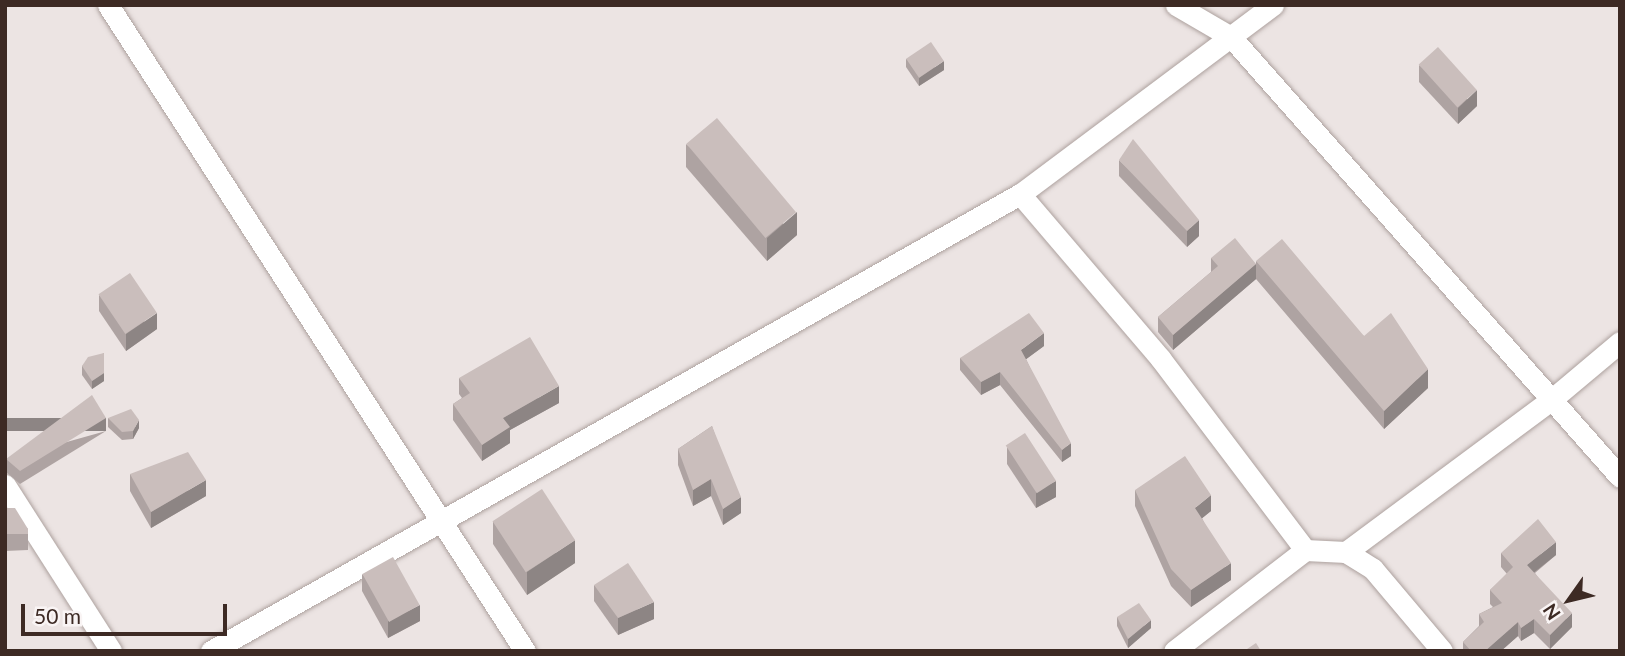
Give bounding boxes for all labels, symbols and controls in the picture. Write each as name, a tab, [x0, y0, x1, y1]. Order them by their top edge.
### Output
north arrow	[1534, 565, 1604, 635]
scale bar	[24, 590, 231, 634]
text: N	[1538, 600, 1565, 625]
text: 50 m	[34, 603, 81, 628]

